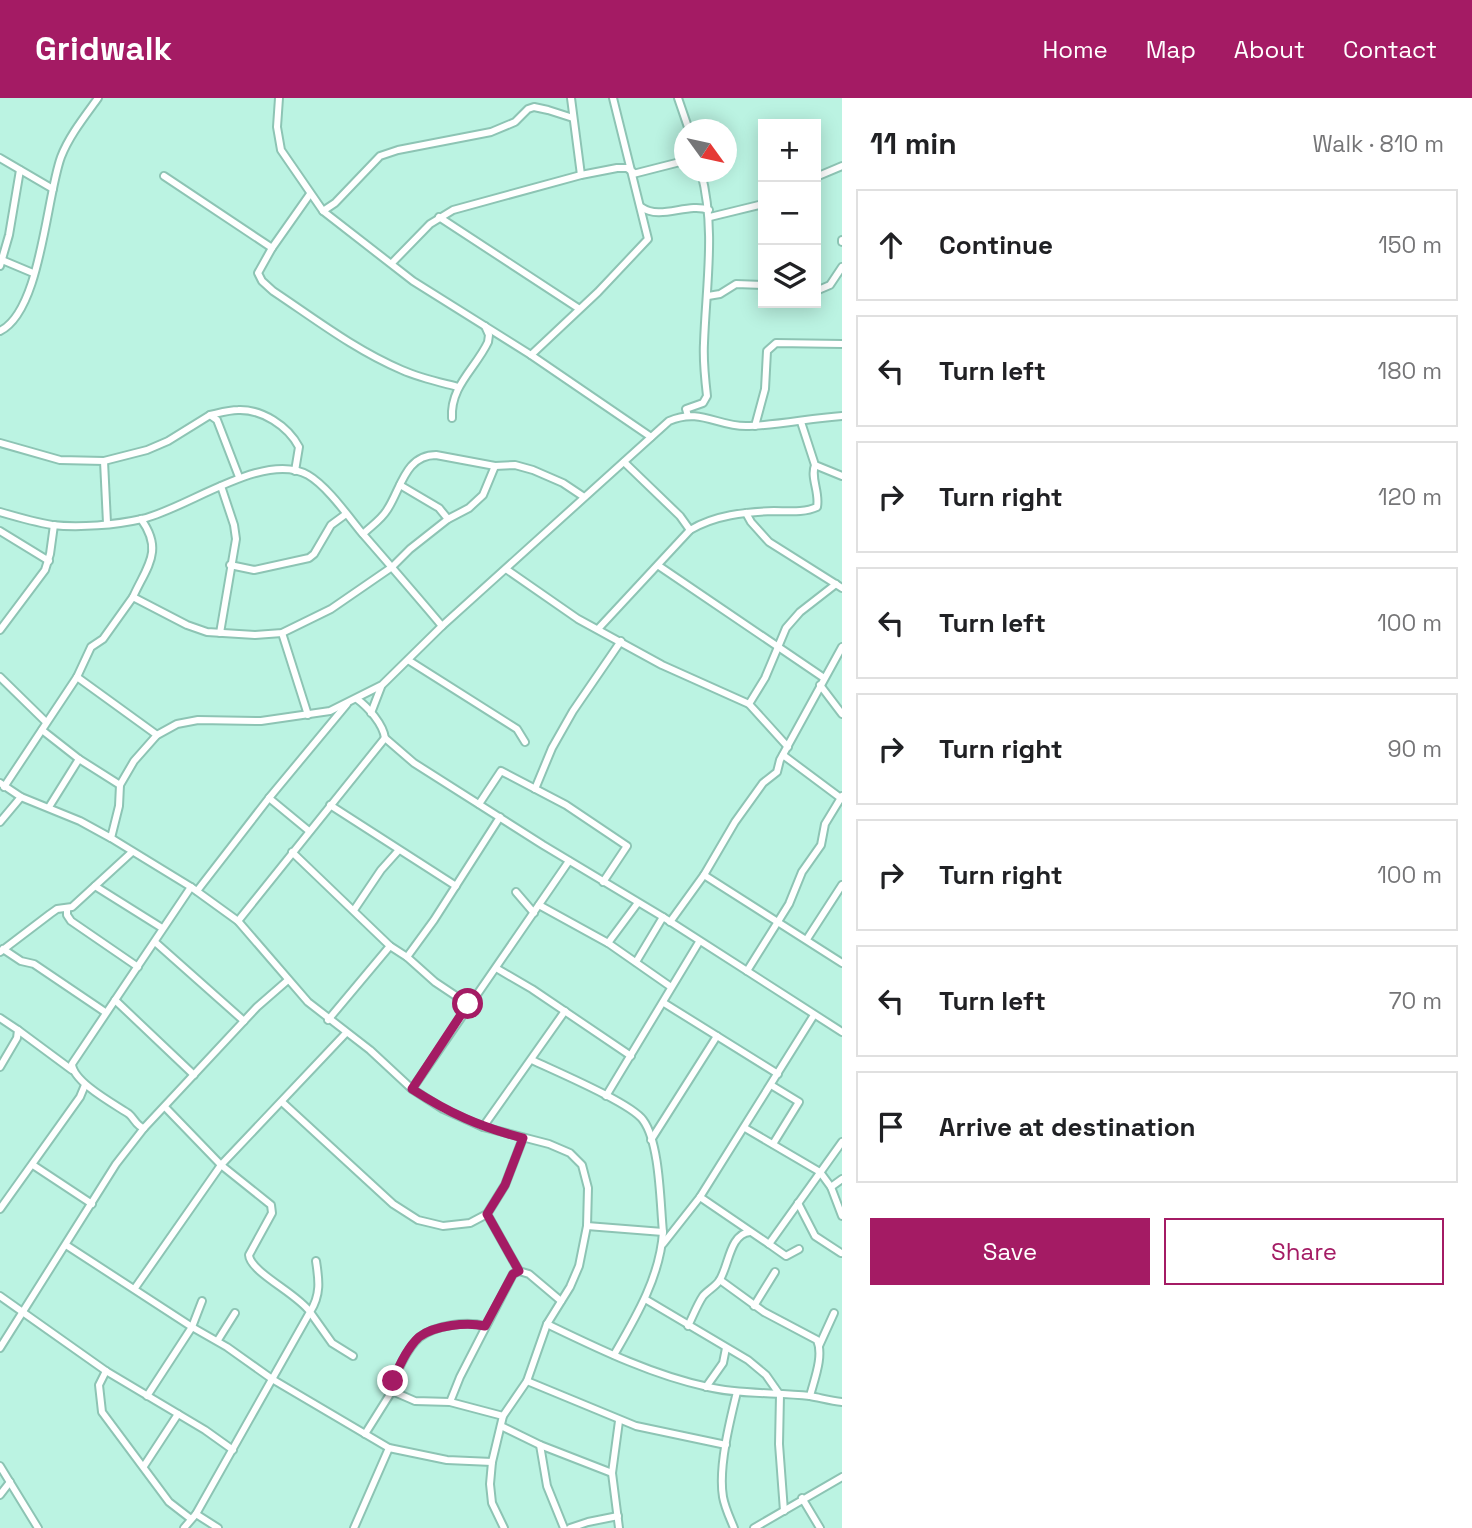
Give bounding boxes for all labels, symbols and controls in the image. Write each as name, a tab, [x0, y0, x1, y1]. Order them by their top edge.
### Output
text: Gridwalk	[35, 28, 172, 70]
text: Home	[1042, 34, 1108, 65]
text: Map	[1146, 34, 1196, 65]
text: About	[1234, 34, 1305, 65]
text: Contact	[1343, 34, 1437, 65]
north arrow	[674, 119, 737, 182]
map controls	[758, 119, 821, 308]
button: +	[758, 119, 821, 182]
text: 11 min	[870, 124, 957, 163]
text: Walk · 810 m	[1312, 129, 1444, 159]
button: −	[758, 182, 821, 245]
icon: ahead	[872, 226, 910, 264]
text: Continue	[939, 228, 1053, 262]
text: 150 m	[1378, 230, 1442, 260]
button: layers	[758, 245, 821, 308]
icon: left	[872, 352, 910, 390]
text: Turn left	[939, 354, 1046, 388]
text: 180 m	[1378, 356, 1442, 386]
icon: right	[872, 478, 910, 516]
text: Turn right	[939, 480, 1063, 514]
text: 120 m	[1378, 482, 1442, 512]
icon: left	[872, 604, 910, 642]
text: Turn left	[939, 606, 1046, 640]
text: 100 m	[1377, 608, 1442, 638]
icon: right	[872, 730, 910, 768]
text: Turn right	[939, 732, 1063, 766]
text: 90 m	[1387, 734, 1442, 764]
icon: right	[872, 856, 910, 894]
text: Turn right	[939, 858, 1063, 892]
text: 100 m	[1377, 860, 1442, 890]
icon: left	[872, 982, 910, 1020]
text: Turn left	[939, 984, 1046, 1018]
text: 70 m	[1389, 986, 1442, 1016]
route start	[452, 988, 483, 1019]
icon: arrive	[872, 1108, 910, 1146]
text: Arrive at destination	[939, 1110, 1196, 1144]
button: Save	[870, 1218, 1150, 1285]
button: Share	[1164, 1218, 1444, 1285]
route end	[377, 1365, 408, 1396]

